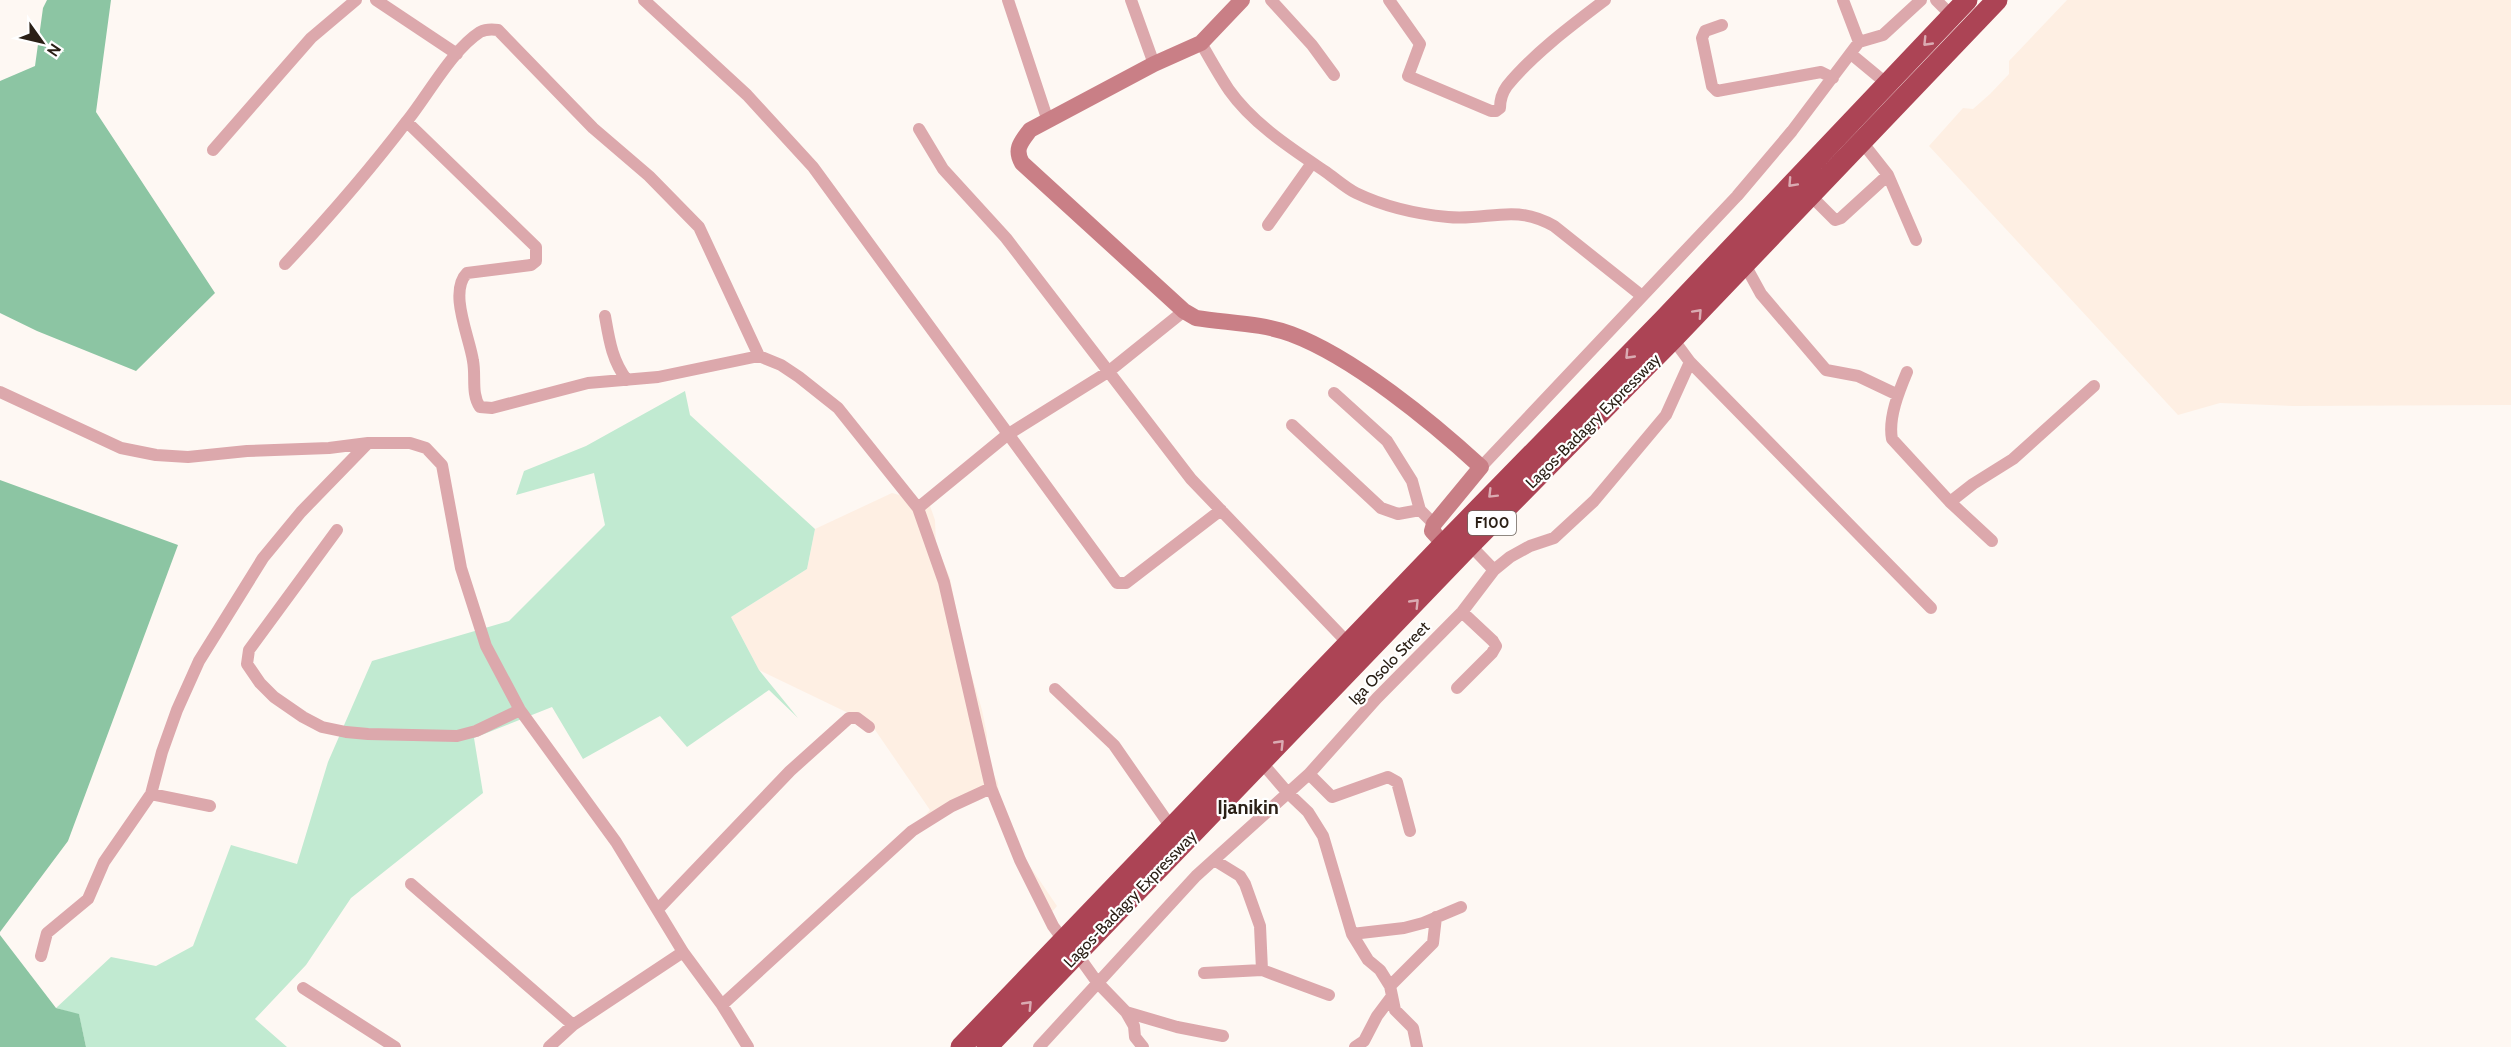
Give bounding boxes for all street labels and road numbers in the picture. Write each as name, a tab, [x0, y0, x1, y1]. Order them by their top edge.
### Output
street label: Lagos-Badagry Expressway	[1522, 350, 1664, 492]
road number: F100	[1468, 511, 1516, 535]
street label: Iga Osolo Street	[1345, 617, 1434, 708]
street label: Lagos-Badagry Expressway	[1060, 827, 1200, 971]

